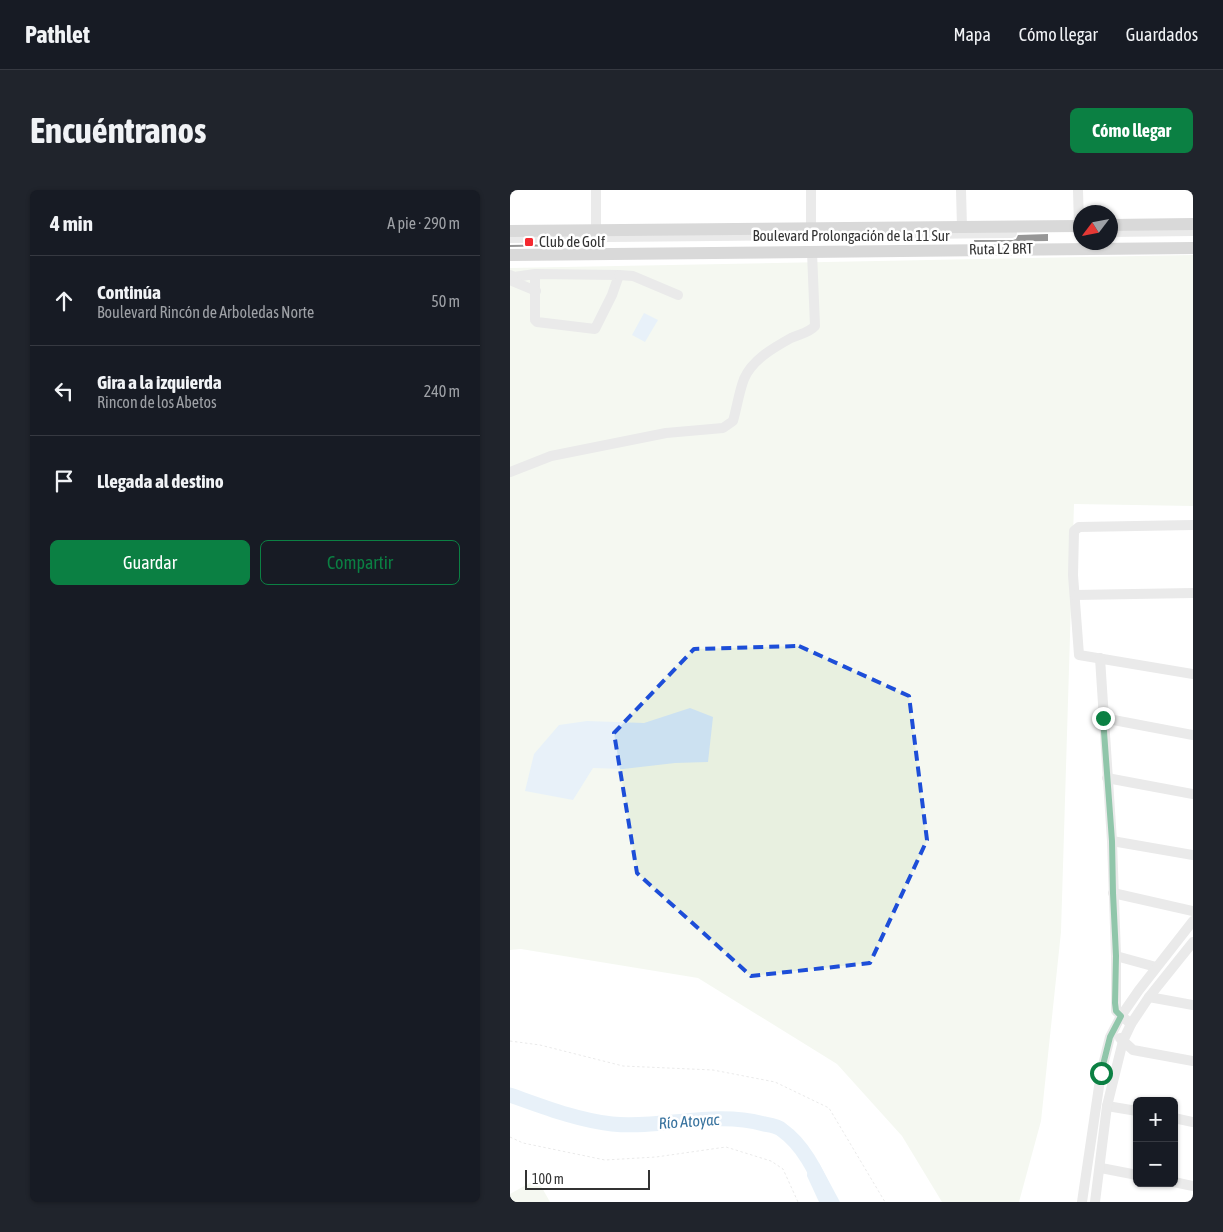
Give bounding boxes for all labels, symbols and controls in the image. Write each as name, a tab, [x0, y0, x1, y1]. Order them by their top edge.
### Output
text: Pathlet	[25, 21, 90, 48]
text: Mapa	[953, 24, 991, 45]
text: Cómo llegar	[1019, 24, 1098, 45]
text: Guardados	[1126, 24, 1198, 45]
button: Cómo llegar	[1070, 108, 1193, 153]
text: Encuéntranos	[30, 110, 206, 150]
north arrow	[1073, 205, 1118, 250]
text: 4 min	[50, 211, 93, 235]
text: A pie · 290 m	[387, 214, 460, 232]
street label: Boulevard Prolongación de la 11 Sur	[752, 227, 950, 244]
place label: Club de Golf	[539, 233, 605, 250]
marker: Club de Golf	[523, 236, 535, 248]
street label: Ruta L2 BRT	[969, 239, 1034, 258]
text: Continúa	[97, 281, 161, 303]
icon: ahead	[50, 287, 78, 315]
text: 50 m	[431, 292, 460, 310]
text: Boulevard Rincón de Arboledas Norte	[97, 303, 314, 321]
text: Gira a la izquierda	[97, 371, 222, 393]
icon: left	[50, 377, 78, 405]
text: 240 m	[424, 382, 460, 400]
text: Rincon de los Abetos	[97, 393, 217, 411]
icon: arrive	[50, 467, 78, 495]
text: Llegada al destino	[97, 470, 224, 492]
button: Guardar	[50, 540, 250, 585]
button: Compartir	[260, 540, 460, 585]
route end	[1092, 707, 1115, 730]
route start	[1090, 1062, 1113, 1085]
map controls	[1133, 1097, 1178, 1187]
button: +	[1133, 1097, 1178, 1142]
water label: Río Atoyac	[658, 1110, 721, 1133]
button: −	[1133, 1142, 1178, 1187]
scale bar	[525, 1167, 650, 1190]
text: 100 m	[532, 1171, 564, 1187]

